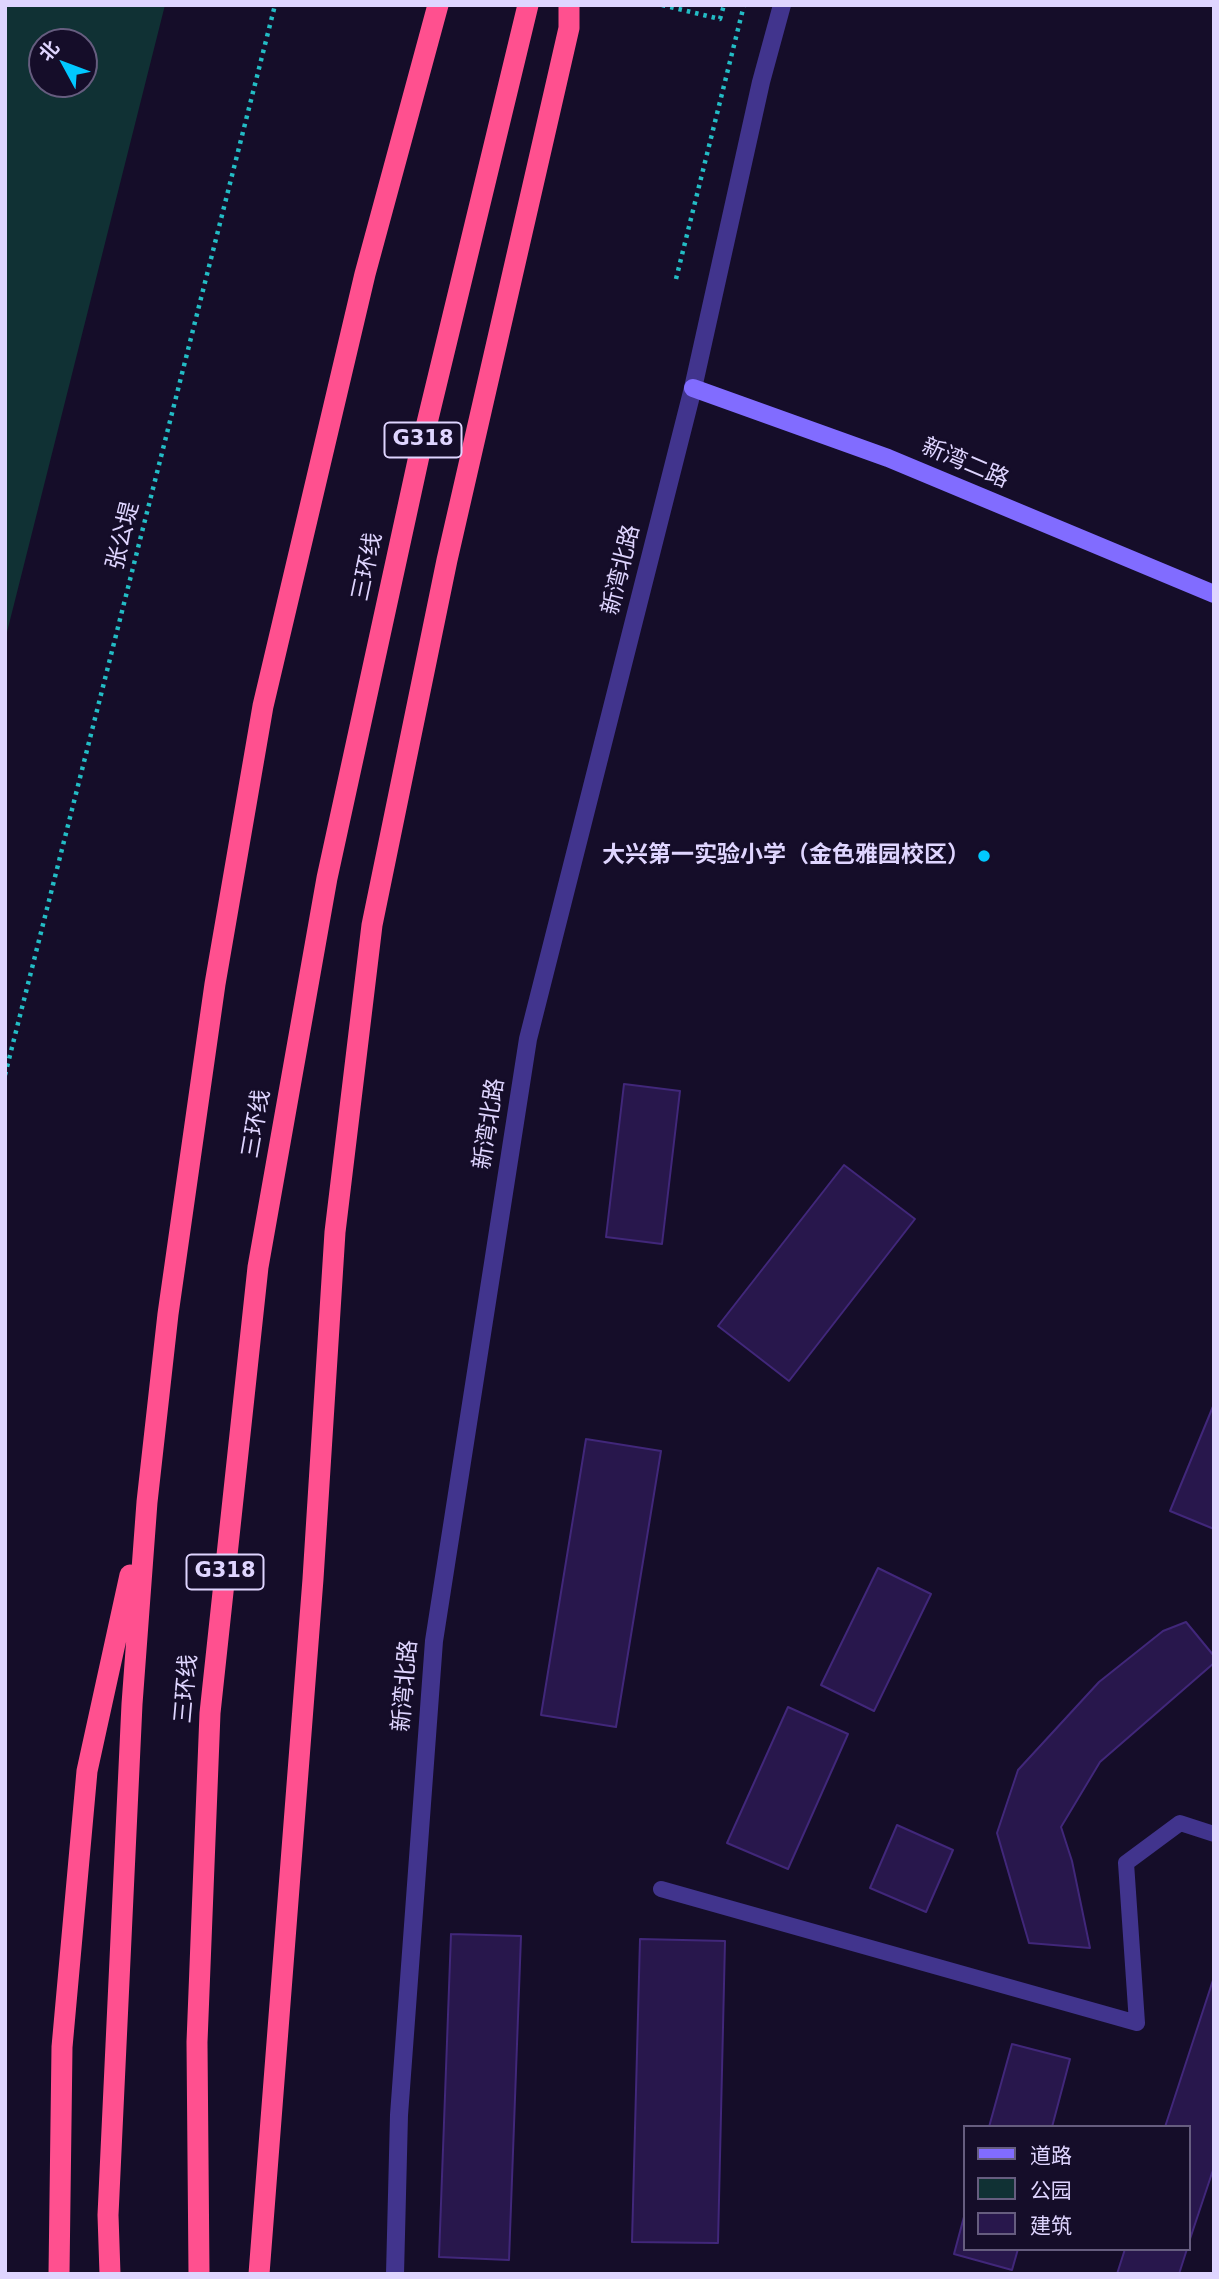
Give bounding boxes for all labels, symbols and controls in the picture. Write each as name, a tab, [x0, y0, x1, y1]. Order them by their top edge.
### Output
north arrow	[28, 28, 98, 98]
text: 北	[34, 36, 63, 65]
road number: G318	[384, 422, 462, 458]
street label: 新湾二路	[917, 433, 1013, 495]
street label: 张公堤	[102, 499, 146, 573]
street label: 新湾北路	[597, 522, 647, 618]
street label: 三环线	[347, 530, 389, 604]
place label: 大兴第一实验小学（金色雅园校区）	[602, 842, 970, 870]
marker: 大兴第一实验小学（金色雅园校区）	[976, 848, 992, 864]
street label: 新湾北路	[469, 1076, 511, 1172]
street label: 三环线	[237, 1088, 277, 1160]
road number: G318	[187, 1554, 264, 1590]
street label: 新湾北路	[388, 1639, 424, 1733]
street label: 三环线	[170, 1653, 204, 1725]
legend	[964, 2125, 1191, 2251]
text: 道路	[1030, 2144, 1072, 2168]
text: 公园	[1030, 2179, 1072, 2203]
text: 建筑	[1030, 2214, 1072, 2238]

